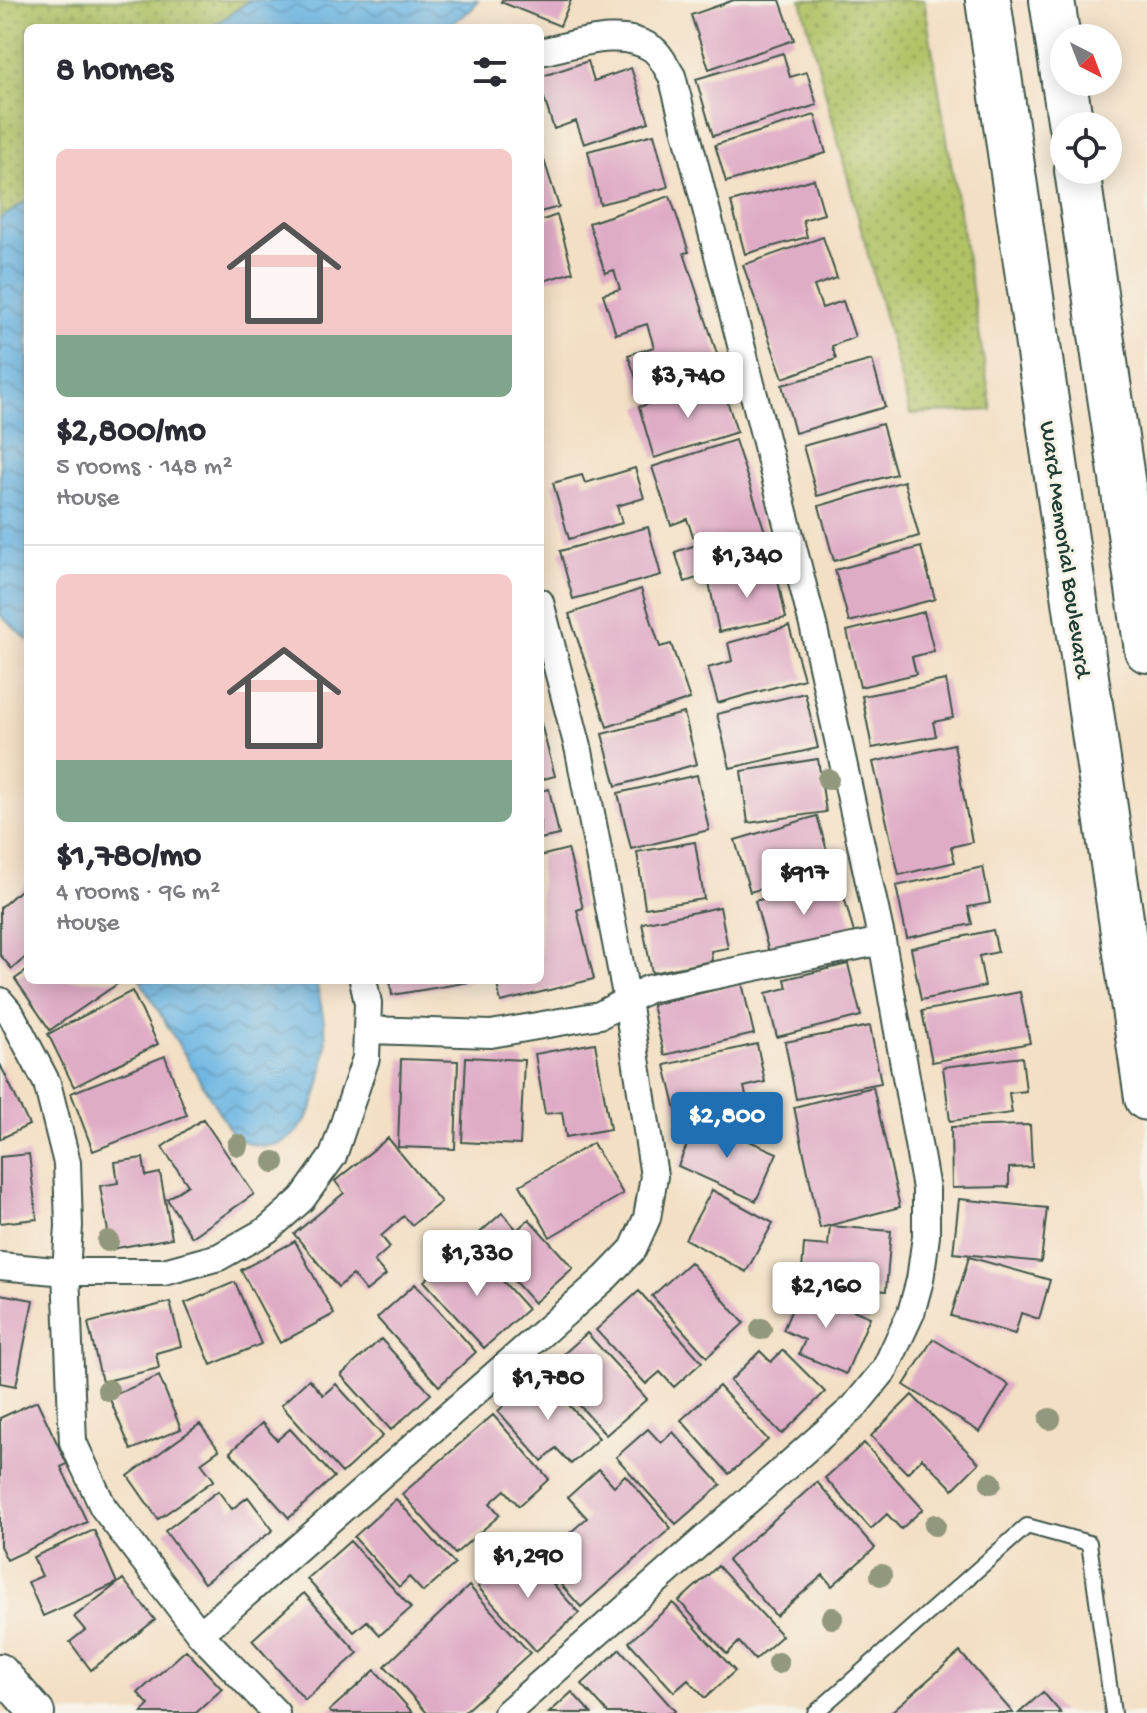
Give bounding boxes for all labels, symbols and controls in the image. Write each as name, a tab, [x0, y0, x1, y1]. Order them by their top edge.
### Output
north arrow	[1050, 24, 1122, 96]
map controls	[1050, 24, 1122, 184]
icon: filters	[468, 50, 512, 94]
text: 8 homes	[56, 52, 173, 92]
button: locate	[1050, 112, 1122, 184]
icon: home	[212, 201, 356, 345]
pin: $3,740	[623, 352, 753, 420]
text: $3,740	[651, 362, 725, 393]
text: $2,800/mo	[56, 413, 206, 453]
street label: Ward Memorial Boulevard	[1031, 419, 1096, 681]
text: 5 rooms · 148 m²	[56, 453, 233, 484]
text: House	[56, 484, 120, 515]
pin: $1,340	[682, 532, 812, 600]
text: $1,340	[712, 542, 782, 573]
icon: home	[212, 626, 356, 770]
text: $1,780/mo	[56, 838, 201, 878]
pin: $917	[757, 849, 851, 917]
text: $917	[780, 859, 828, 890]
text: 4 rooms · 96 m²	[56, 878, 220, 909]
text: House	[56, 909, 120, 940]
pin: $2,800	[662, 1092, 792, 1160]
text: $2,800	[689, 1102, 765, 1133]
pin: $1,330	[412, 1230, 542, 1298]
text: $1,330	[441, 1240, 513, 1271]
pin: $2,160	[761, 1262, 891, 1330]
text: $2,160	[790, 1272, 862, 1303]
pin: $1,780	[483, 1354, 613, 1422]
text: $1,780	[512, 1364, 584, 1395]
pin: $1,290	[463, 1532, 593, 1600]
text: $1,290	[493, 1542, 563, 1573]

